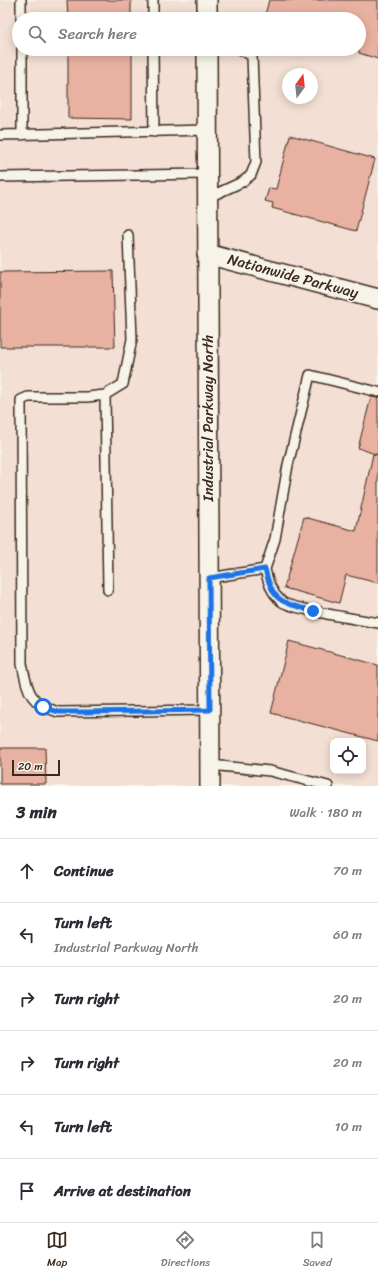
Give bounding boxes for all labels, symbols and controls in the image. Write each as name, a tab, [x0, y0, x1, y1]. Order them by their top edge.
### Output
search box	[12, 12, 366, 56]
text: Search here	[58, 21, 137, 47]
icon: search	[26, 23, 48, 45]
north arrow	[282, 68, 318, 104]
street label: Nationwide Parkway	[225, 246, 362, 306]
street label: Industrial Parkway North	[195, 334, 221, 502]
route end	[304, 602, 322, 620]
route start	[34, 698, 52, 716]
map controls	[330, 738, 366, 774]
button: locate	[330, 738, 366, 774]
text: 20 m	[18, 757, 43, 776]
scale bar	[12, 758, 60, 777]
text: 3 min	[16, 797, 57, 827]
text: Walk · 180 m	[290, 801, 362, 824]
text: Continue	[54, 858, 114, 884]
text: 70 m	[333, 859, 362, 882]
icon: ahead	[16, 860, 38, 882]
text: Turn left	[54, 910, 112, 936]
text: 60 m	[333, 923, 362, 946]
icon: left	[16, 924, 38, 946]
text: Industrial Parkway North	[54, 936, 199, 959]
text: Turn right	[54, 986, 119, 1012]
text: 20 m	[333, 987, 362, 1010]
icon: right	[16, 988, 38, 1010]
text: Turn right	[54, 1050, 119, 1076]
text: 20 m	[333, 1051, 362, 1074]
icon: right	[16, 1052, 38, 1074]
text: Turn left	[54, 1114, 112, 1140]
text: 10 m	[335, 1115, 362, 1138]
icon: left	[16, 1116, 38, 1138]
text: Arrive at destination	[54, 1178, 191, 1204]
icon: arrive	[16, 1180, 38, 1202]
tab: Map	[46, 1229, 68, 1272]
tab: Directions	[161, 1229, 210, 1272]
tab: Saved	[303, 1229, 332, 1272]

